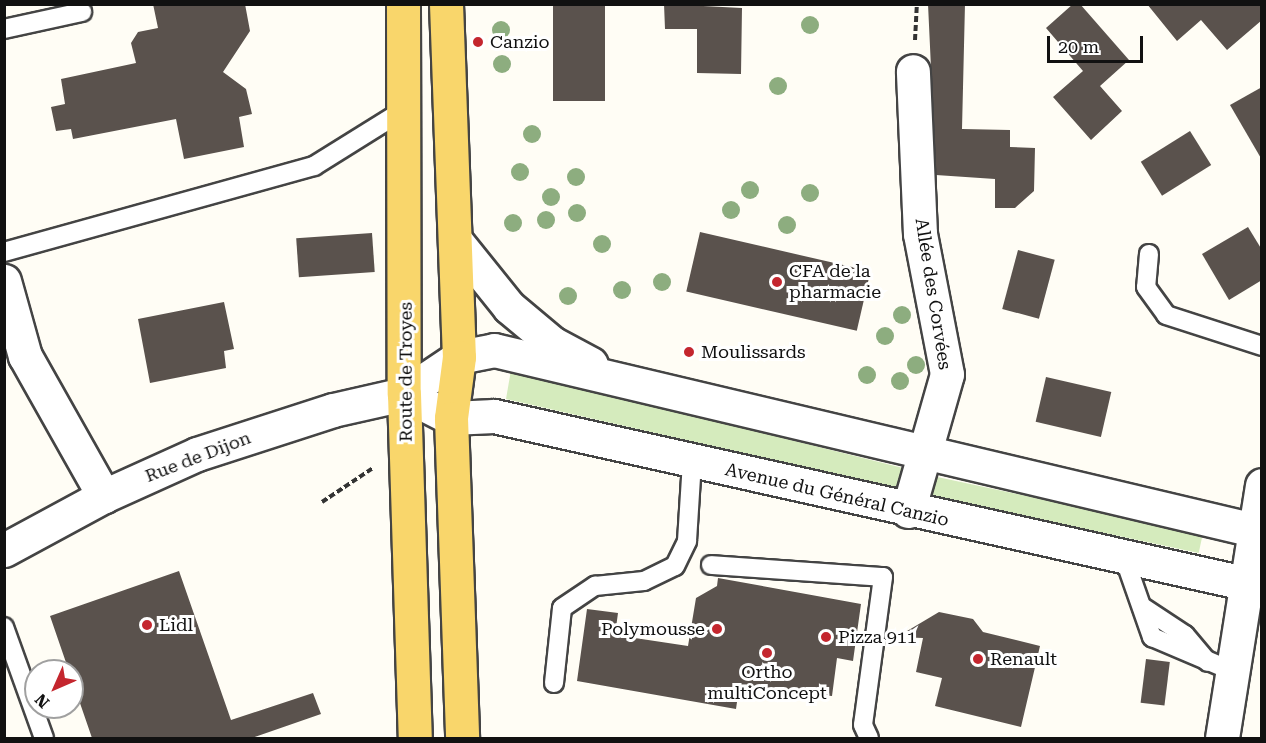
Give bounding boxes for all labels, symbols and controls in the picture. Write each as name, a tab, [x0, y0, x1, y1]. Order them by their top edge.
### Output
scale bar	[1050, 24, 1146, 62]
place label: Canzio	[490, 31, 550, 53]
marker: Canzio	[471, 35, 485, 49]
text: 20 m	[1058, 36, 1099, 57]
street label: Allée des Corvées	[910, 217, 956, 371]
place label: CFA de la pharmacie	[789, 261, 881, 304]
marker: CFA de la pharmacie	[770, 275, 784, 289]
street label: Route de Troyes	[395, 302, 417, 442]
place label: Moulissards	[701, 341, 806, 363]
marker: Moulissards	[682, 345, 696, 359]
street label: Rue de Dijon	[142, 427, 254, 487]
street label: Avenue du Général Canzio	[723, 459, 951, 531]
place label: Lidl	[159, 614, 193, 636]
marker: Lidl	[140, 618, 154, 632]
place label: Polymousse	[601, 618, 705, 640]
marker: Polymousse	[710, 622, 724, 636]
place label: Pizza 911	[838, 626, 917, 648]
marker: Pizza 911	[819, 630, 833, 644]
marker: Ortho multiConcept	[760, 646, 774, 660]
place label: Renault	[990, 648, 1057, 670]
marker: Renault	[971, 652, 985, 666]
north arrow	[24, 659, 84, 719]
place label: Ortho multiConcept	[707, 662, 827, 704]
text: N	[31, 690, 53, 712]

